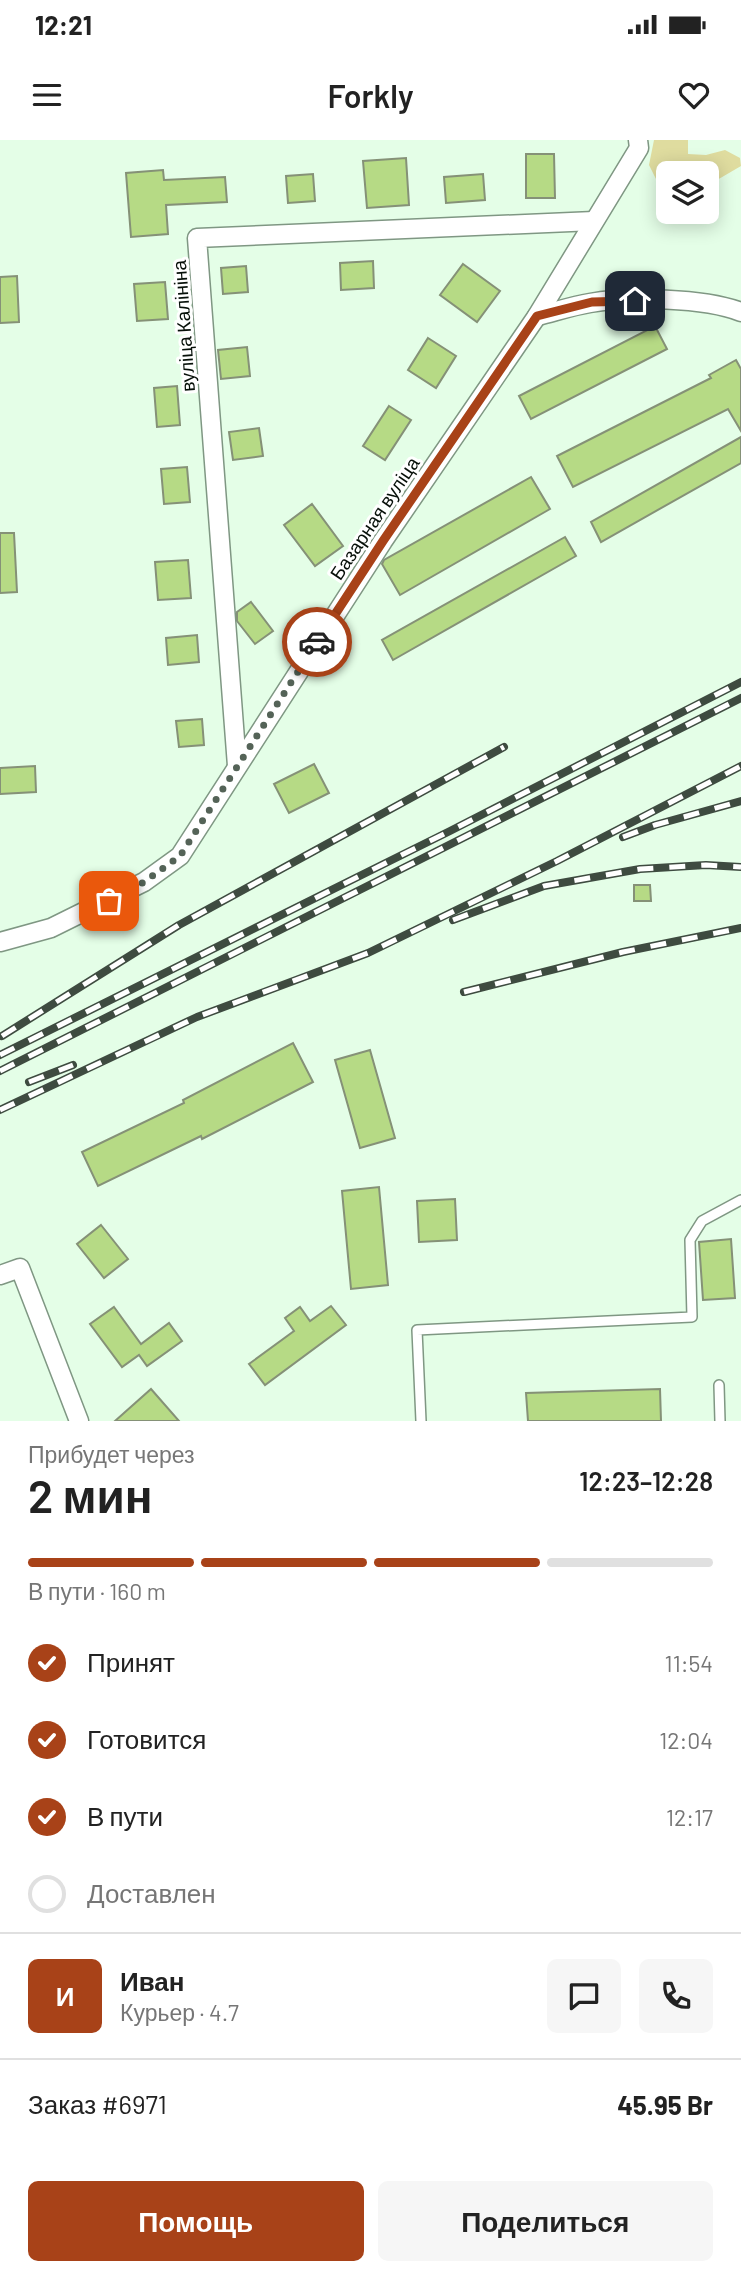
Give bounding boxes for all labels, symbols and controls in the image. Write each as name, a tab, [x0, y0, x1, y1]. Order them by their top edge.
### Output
text: 12:21	[35, 9, 92, 40]
icon: menu	[28, 76, 66, 114]
text: Forkly	[327, 76, 414, 114]
icon: heart	[675, 76, 713, 114]
map controls	[656, 161, 719, 224]
button: layers	[656, 161, 719, 224]
street label: вуліца Калініна	[167, 259, 199, 393]
pin	[605, 271, 665, 331]
icon: home	[616, 282, 654, 320]
street label: Базарная вуліца	[324, 452, 424, 584]
courier	[282, 607, 352, 677]
icon: car	[298, 623, 336, 661]
pin	[79, 871, 139, 931]
icon: bag	[90, 882, 128, 920]
text: Прибудет через	[28, 1440, 195, 1468]
text: 12:23–12:28	[579, 1465, 713, 1496]
text: 2 мин	[28, 1467, 153, 1522]
text: В пути · 160 m	[28, 1577, 166, 1605]
icon: check	[28, 1644, 66, 1682]
text: Принят	[87, 1646, 175, 1677]
text: 11:54	[665, 1649, 713, 1677]
icon: check	[28, 1721, 66, 1759]
text: Готовится	[87, 1723, 206, 1754]
text: 12:04	[659, 1726, 713, 1754]
icon: check	[28, 1798, 66, 1836]
text: В пути	[87, 1800, 163, 1831]
text: 12:17	[666, 1803, 713, 1831]
text: Доставлен	[87, 1877, 216, 1908]
button: chat	[547, 1959, 621, 2033]
button: phone	[639, 1959, 713, 2033]
text: Иван	[120, 1965, 185, 1996]
text: И	[56, 1980, 74, 2011]
text: Курьер · 4.7	[120, 1998, 239, 2026]
text: Заказ #6971	[28, 2088, 167, 2119]
text: 45.95 Br	[617, 2089, 713, 2120]
button: Помощь	[28, 2181, 364, 2261]
button: Поделиться	[378, 2181, 713, 2261]

